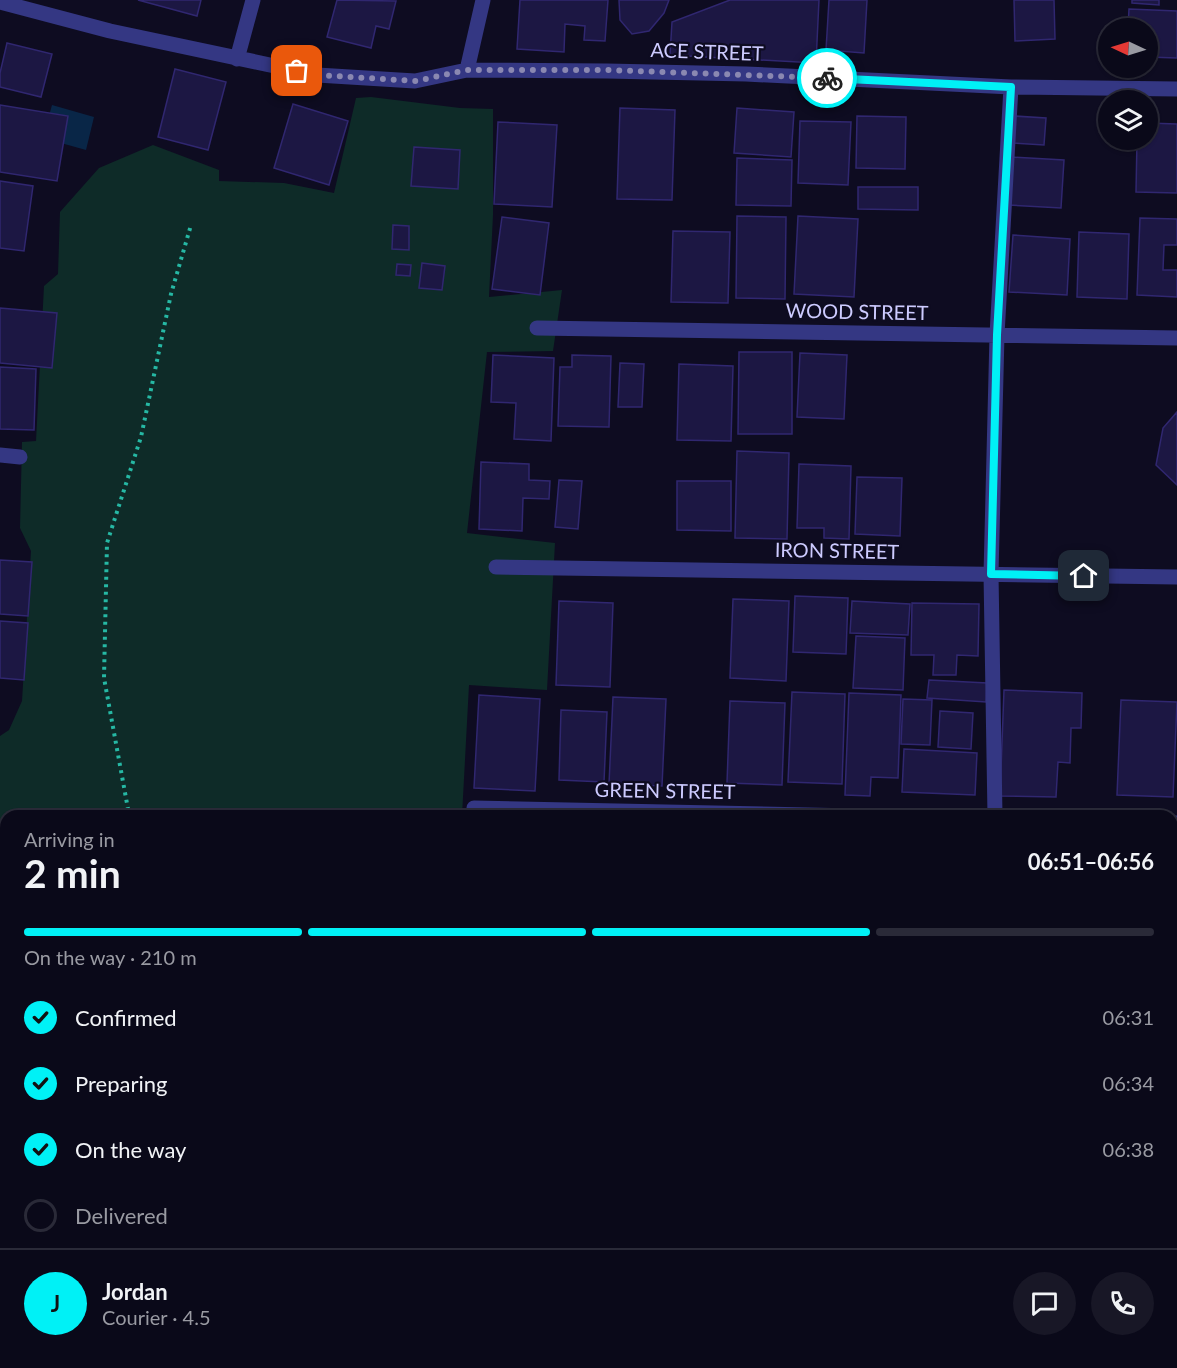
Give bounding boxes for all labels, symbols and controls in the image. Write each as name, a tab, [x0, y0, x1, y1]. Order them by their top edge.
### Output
north arrow	[1098, 18, 1158, 78]
map controls	[1098, 18, 1158, 150]
street label: ACE STREET	[650, 37, 764, 65]
pin	[271, 45, 322, 96]
courier	[797, 48, 857, 108]
icon: bag	[280, 54, 313, 87]
icon: bike	[811, 62, 844, 95]
button: layers	[1098, 90, 1158, 150]
street label: WOOD STREET	[785, 298, 929, 324]
street label: IRON STREET	[775, 537, 900, 563]
pin	[1058, 550, 1109, 601]
icon: home	[1067, 559, 1100, 592]
street label: GREEN STREET	[594, 777, 736, 803]
text: Arriving in	[24, 827, 115, 851]
text: 06:51–06:56	[1028, 848, 1154, 875]
text: 2 min	[24, 850, 121, 896]
text: On the way · 210 m	[24, 945, 197, 969]
icon: check	[24, 1001, 57, 1034]
text: Confirmed	[75, 1004, 177, 1031]
text: 06:31	[1103, 1005, 1154, 1029]
icon: check	[24, 1067, 57, 1100]
text: Preparing	[75, 1070, 167, 1097]
text: 06:34	[1103, 1071, 1154, 1095]
icon: check	[24, 1133, 57, 1166]
text: On the way	[75, 1136, 186, 1163]
text: 06:38	[1103, 1137, 1154, 1161]
text: Delivered	[75, 1202, 168, 1229]
button: chat	[1013, 1272, 1076, 1335]
button: phone	[1091, 1272, 1154, 1335]
text: Jordan	[102, 1278, 168, 1305]
text: J	[51, 1290, 60, 1317]
text: Courier · 4.5	[102, 1305, 211, 1329]

